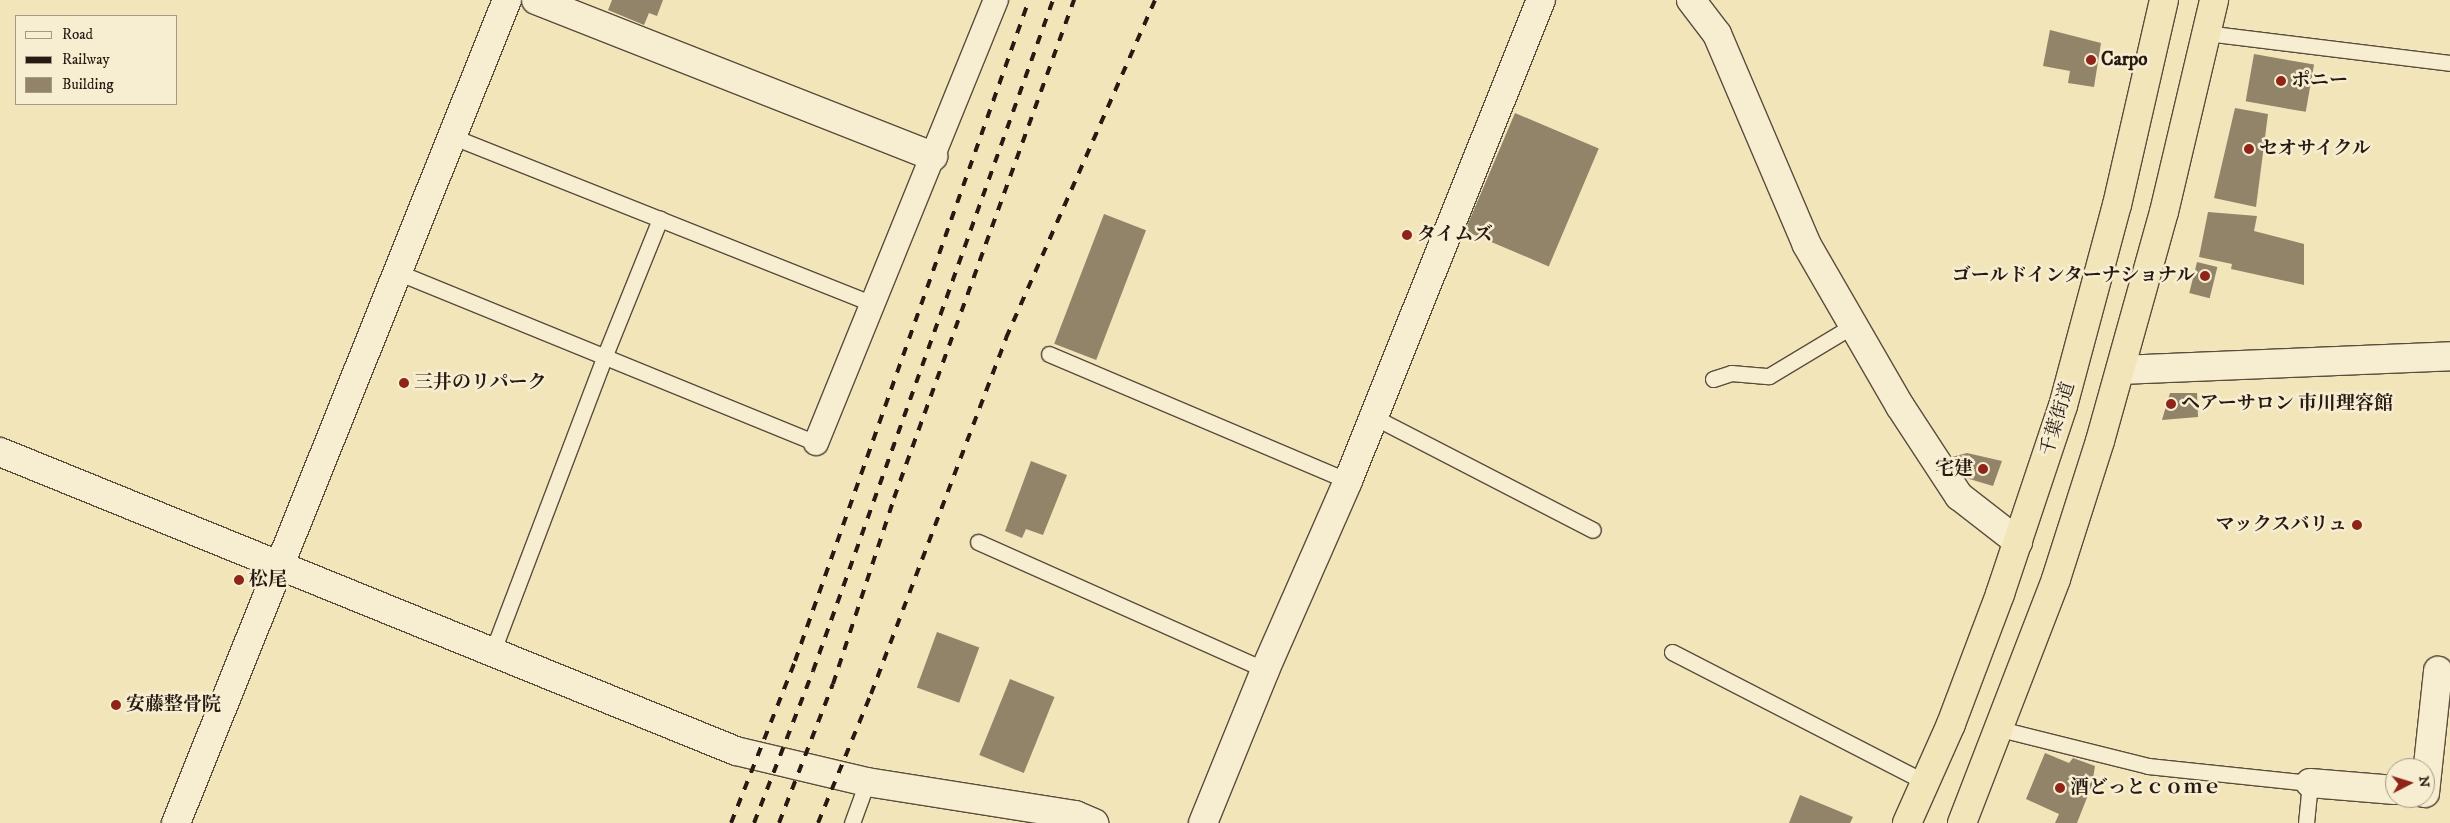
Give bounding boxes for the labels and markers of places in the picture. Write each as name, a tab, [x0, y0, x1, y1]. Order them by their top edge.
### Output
place label: Carpo	[2101, 49, 2148, 71]
marker: Carpo	[2085, 54, 2097, 66]
place label: ポニー	[2291, 70, 2348, 92]
marker: ポニー	[2275, 75, 2287, 87]
place label: セオサイクル	[2259, 138, 2373, 160]
marker: セオサイクル	[2243, 143, 2255, 155]
place label: タイムズ	[1417, 224, 1493, 246]
marker: タイムズ	[1401, 229, 1413, 241]
place label: ゴールドインターナショナル	[1948, 265, 2195, 287]
marker: ゴールドインターナショナル	[2199, 270, 2211, 282]
place label: 三井のリパーク	[414, 372, 547, 394]
marker: 三井のリパーク	[398, 377, 410, 389]
place label: ヘアーサロン 市川理容館	[2181, 393, 2394, 415]
marker: ヘアーサロン 市川理容館	[2165, 398, 2177, 410]
place label: 宅建	[1935, 458, 1973, 480]
marker: 宅建	[1977, 463, 1989, 475]
place label: マックスバリュ	[2214, 514, 2347, 536]
marker: マックスバリュ	[2351, 519, 2363, 531]
place label: 松尾	[249, 569, 287, 591]
marker: 松尾	[233, 574, 245, 586]
place label: 安藤整骨院	[126, 694, 221, 716]
marker: 安藤整骨院	[110, 699, 122, 711]
place label: 酒どっとｃｏｍｅ	[2070, 777, 2222, 799]
marker: 酒どっとｃｏｍｅ	[2054, 782, 2066, 794]

